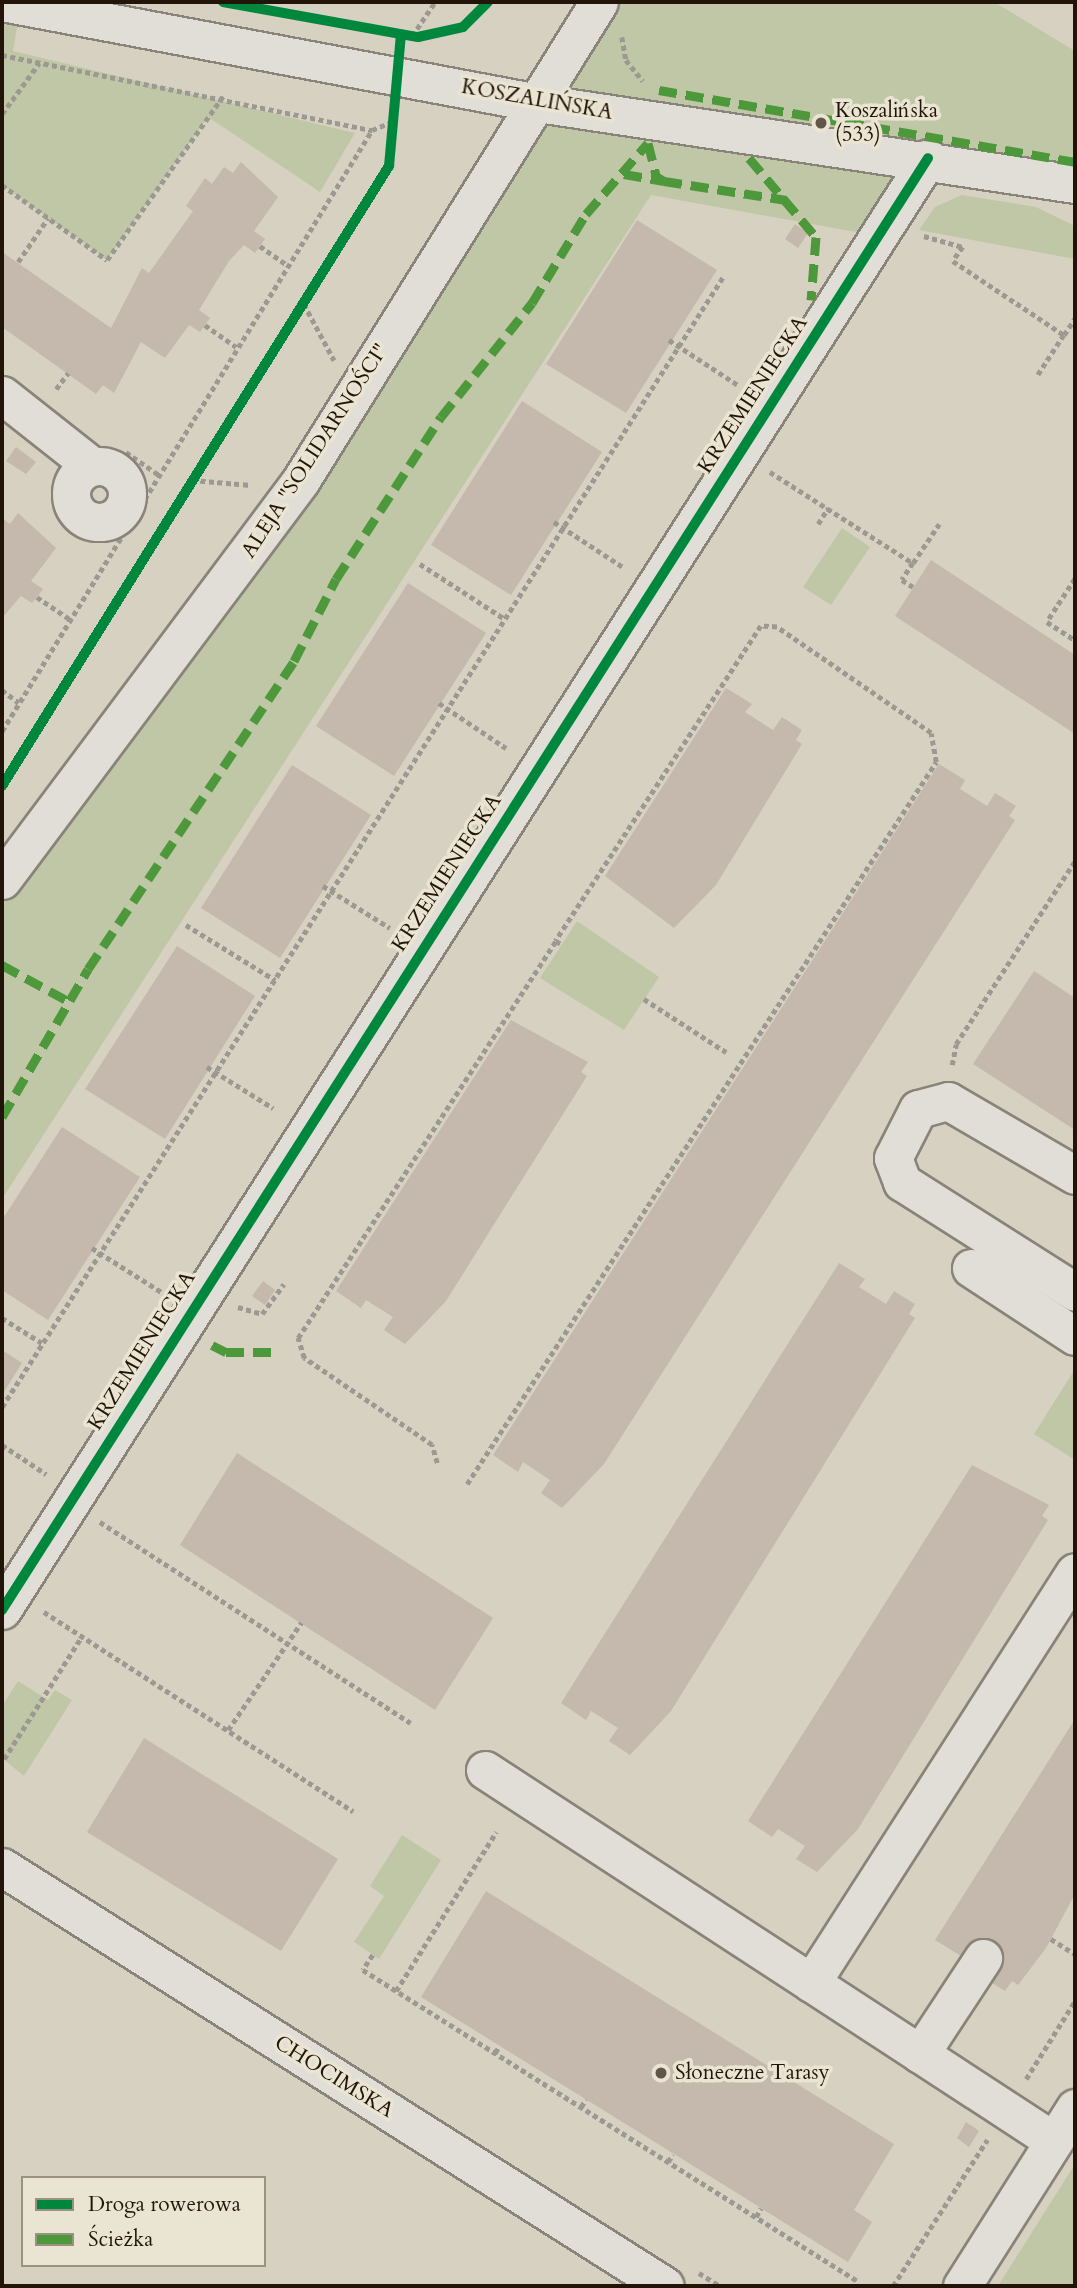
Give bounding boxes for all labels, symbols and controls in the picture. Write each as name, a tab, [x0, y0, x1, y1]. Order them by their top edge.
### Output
street label: KOSZALIŃSKA	[459, 74, 615, 126]
place label: Koszalińska (533)	[835, 98, 938, 148]
marker: Koszalińska (533)	[813, 115, 829, 131]
street label: KRZEMIENIECKA	[693, 312, 813, 478]
street label: ALEJA "SOLIDARNOŚCI"	[236, 339, 394, 563]
street label: KRZEMIENIECKA	[387, 790, 507, 956]
street label: KRZEMIENIECKA	[83, 1267, 201, 1435]
street label: CHOCIMSKA	[270, 2030, 398, 2124]
place label: Słoneczne Tarasy	[675, 2060, 830, 2086]
marker: Słoneczne Tarasy	[653, 2065, 669, 2081]
legend	[21, 2176, 266, 2267]
text: Droga rowerowa	[88, 2190, 241, 2219]
text: Ścieżka	[88, 2225, 153, 2254]

